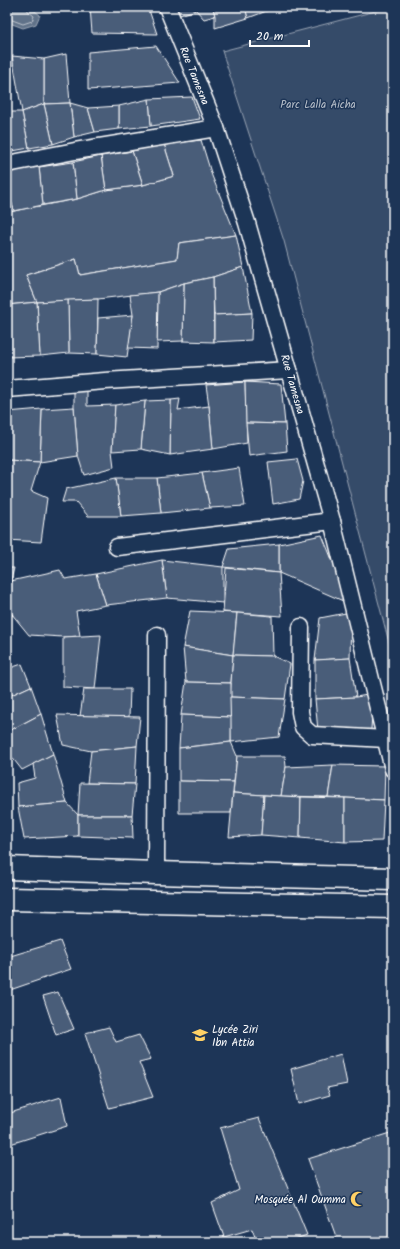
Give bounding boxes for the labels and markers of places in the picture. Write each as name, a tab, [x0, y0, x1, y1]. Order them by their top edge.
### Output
place label: Lycée Ziri Ibn Attia	[212, 1021, 258, 1052]
school or university icon: Lycée Ziri Ibn Attia	[191, 1026, 209, 1044]
mosque icon: Mosquée Al Oumma	[349, 1190, 367, 1208]
place label: Mosquée Al Oumma	[254, 1191, 346, 1209]

